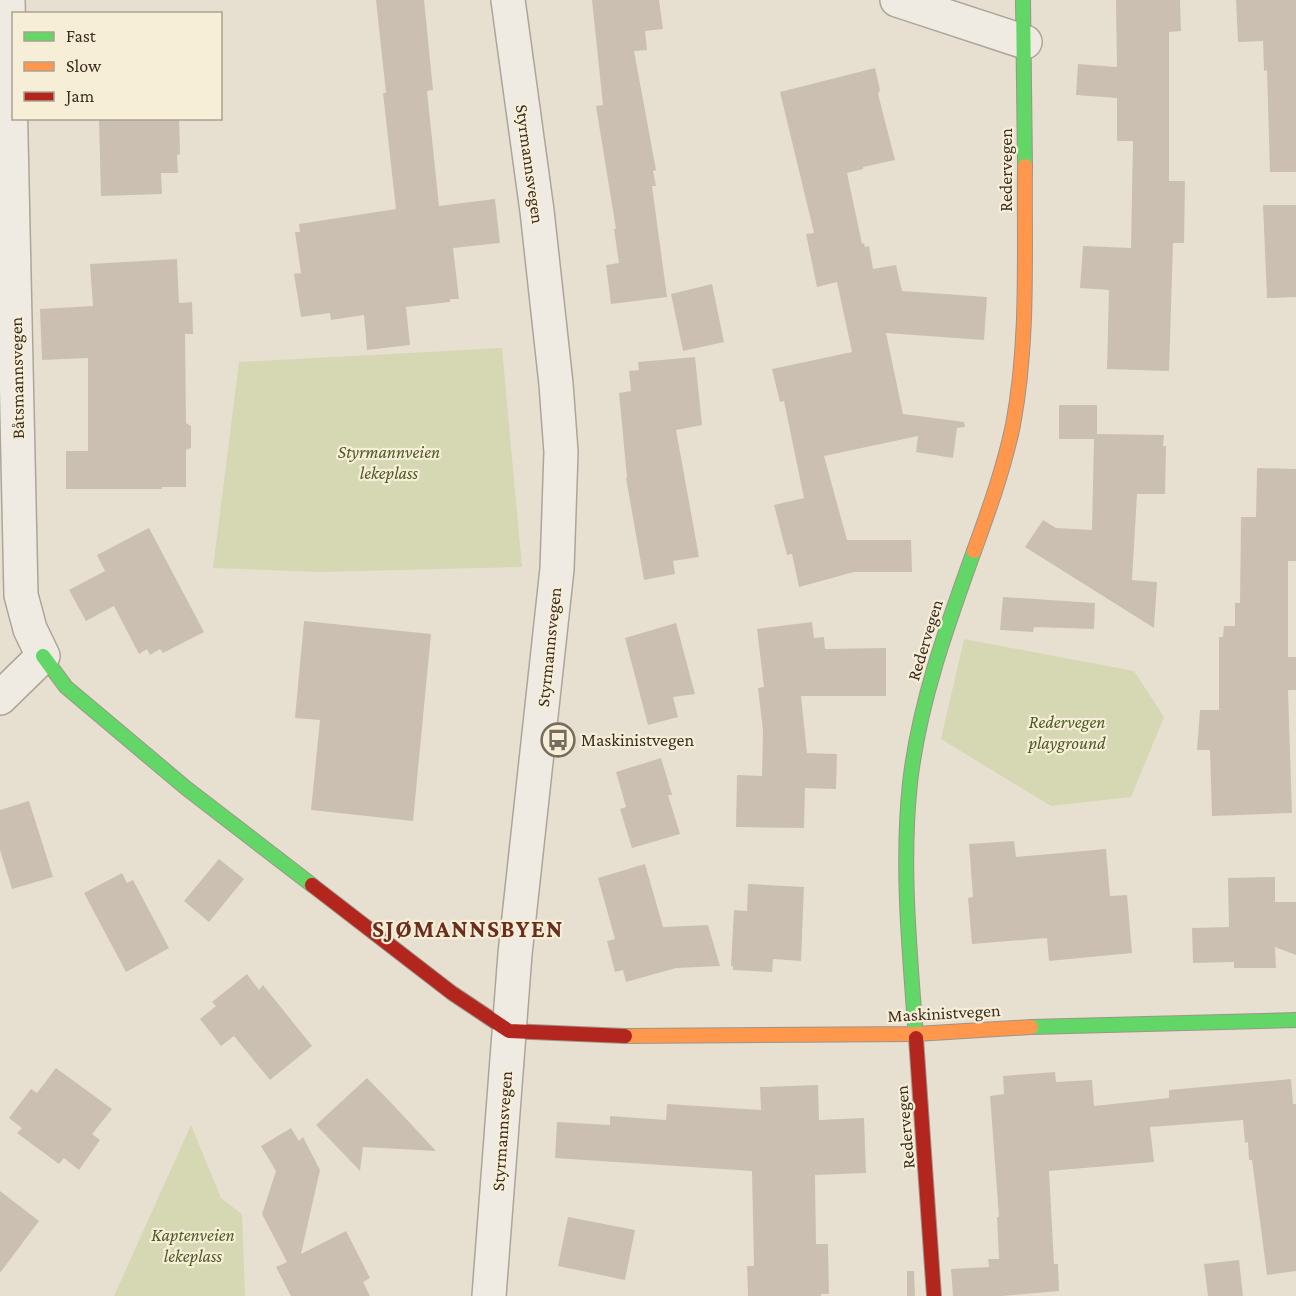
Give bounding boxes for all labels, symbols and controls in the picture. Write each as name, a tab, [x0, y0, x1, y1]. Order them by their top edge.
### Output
legend	[12, 12, 222, 120]
text: Fast	[66, 26, 97, 46]
text: Slow	[66, 56, 102, 76]
text: Jam	[64, 86, 95, 106]
street label: Styrmannsvegen	[512, 103, 548, 225]
street label: Redervegen	[996, 128, 1016, 212]
street label: Båtsmannsvegen	[6, 316, 28, 439]
park label: Styrmannveien lekeplass	[338, 442, 440, 483]
street label: Styrmannsvegen	[533, 586, 565, 708]
street label: Redervegen	[903, 597, 947, 683]
park label: Redervegen playground	[1026, 712, 1106, 753]
bus stop icon: Maskinistvegen	[540, 722, 576, 758]
place label: Maskinistvegen	[581, 730, 695, 750]
district label: SJØMANNSBYEN	[372, 915, 564, 942]
street label: Maskinistvegen	[887, 1000, 1001, 1026]
street label: Styrmannsvegen	[488, 1070, 516, 1192]
street label: Redervegen	[891, 1084, 919, 1170]
park label: Kaptenveien lekeplass	[151, 1225, 235, 1266]

